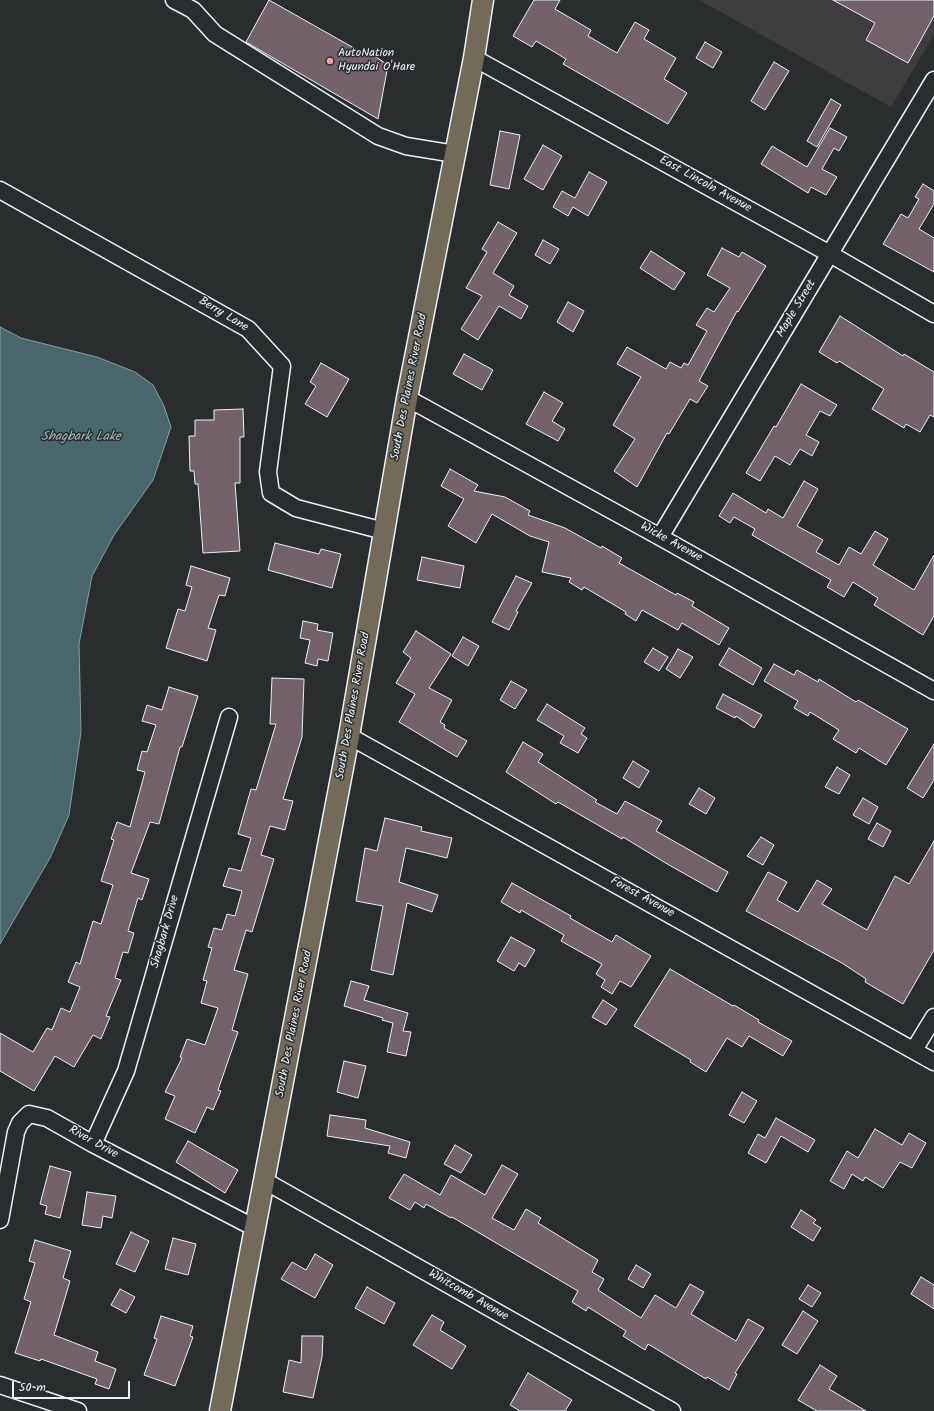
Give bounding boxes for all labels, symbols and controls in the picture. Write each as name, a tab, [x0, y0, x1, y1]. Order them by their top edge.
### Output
place label: AutoNation Hyundai O'Hare	[338, 47, 415, 75]
marker: AutoNation Hyundai O'Hare	[325, 56, 335, 66]
street label: East Lincoln Avenue	[656, 154, 754, 216]
street label: Maple Street	[774, 278, 820, 340]
street label: Berry Lane	[196, 295, 250, 335]
street label: South Des Plaines River Road	[389, 312, 431, 462]
water label: Shagbark Lake	[41, 430, 121, 446]
street label: Wicke Avenue	[637, 520, 705, 566]
street label: South Des Plaines River Road	[334, 631, 374, 781]
street label: Forest Avenue	[607, 874, 677, 922]
street label: Shagbark Drive	[149, 894, 183, 970]
street label: South Des Plaines River Road	[274, 949, 316, 1099]
street label: River Drive	[66, 1124, 120, 1162]
street label: Whitcomb Avenue	[425, 1267, 511, 1325]
scale bar	[14, 1373, 132, 1399]
text: 50 m	[19, 1378, 46, 1397]

